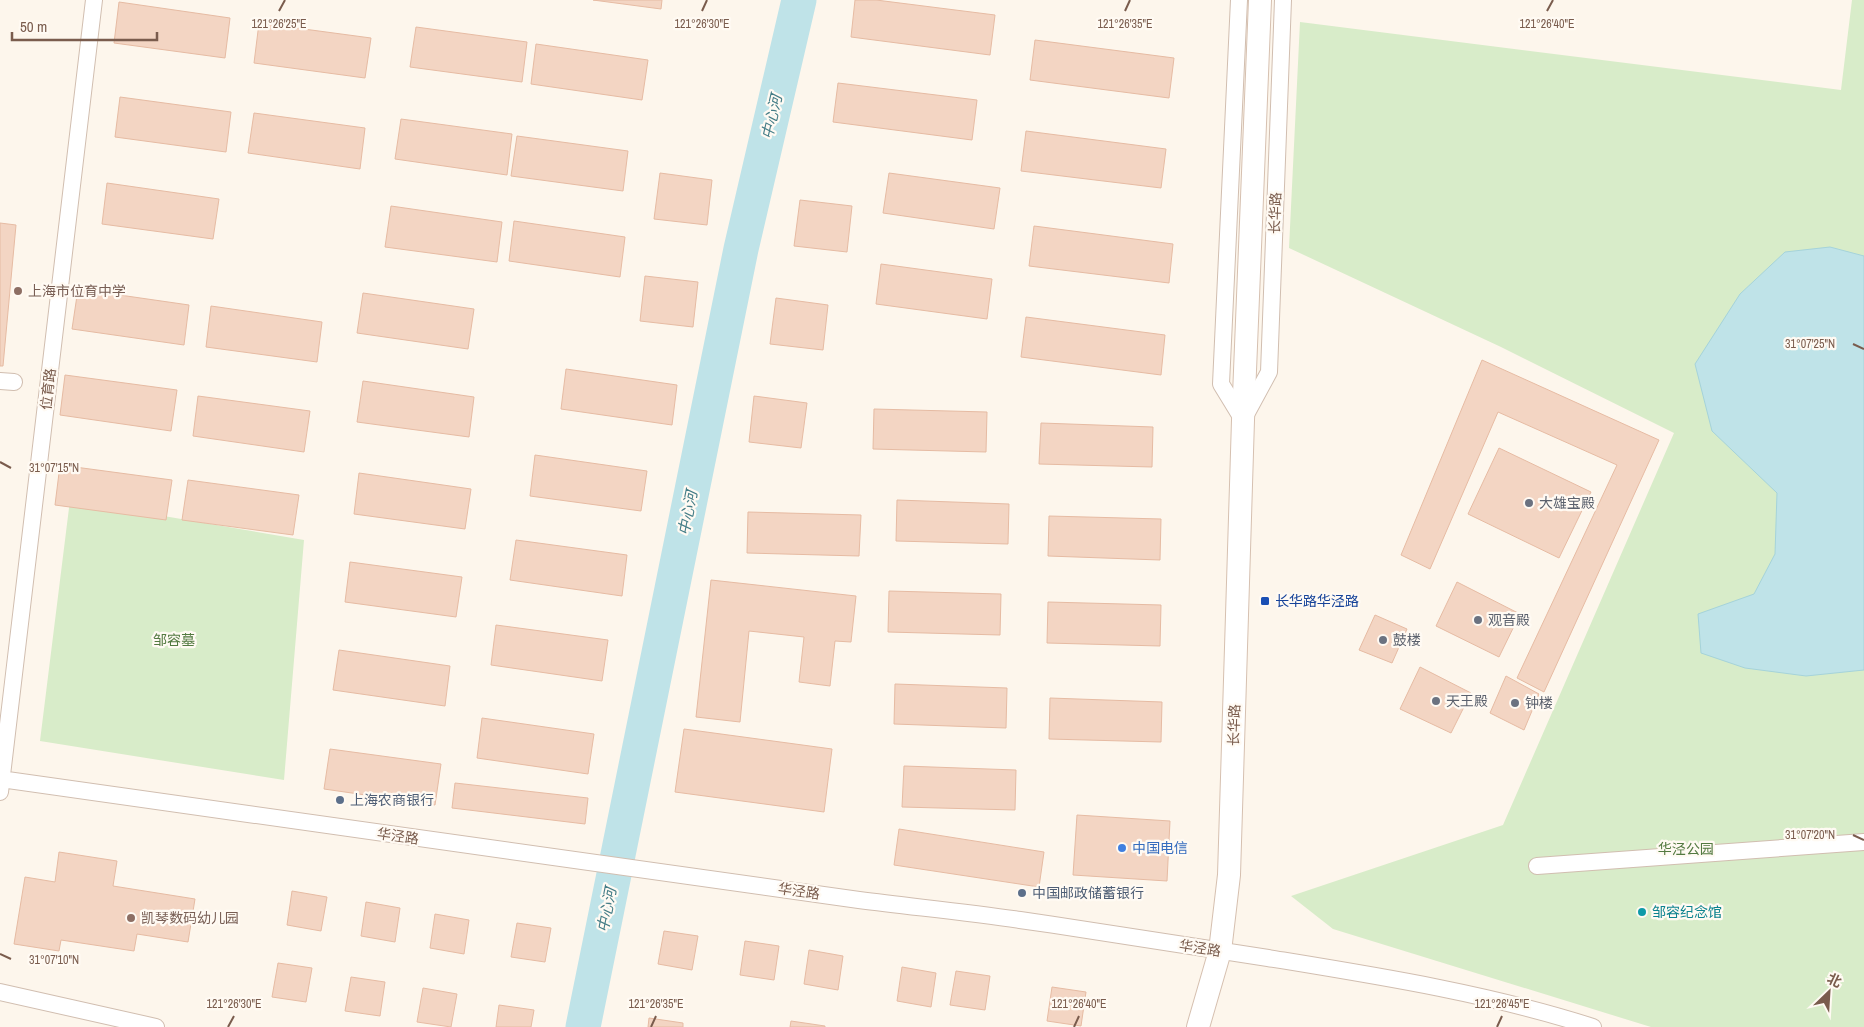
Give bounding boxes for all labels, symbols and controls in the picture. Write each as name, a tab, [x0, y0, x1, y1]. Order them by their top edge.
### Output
scale bar	[12, 10, 158, 42]
text: 50 m	[20, 16, 47, 37]
text: 121°26'25"E	[251, 16, 307, 32]
text: 121°26'30"E	[674, 16, 730, 32]
text: 121°26'35"E	[1097, 16, 1153, 32]
text: 121°26'40"E	[1519, 16, 1575, 32]
water label: 中心河	[756, 90, 787, 141]
street label: 长华路	[1265, 192, 1285, 234]
place label: 上海市位育中学	[28, 282, 126, 300]
marker: 上海市位育中学	[12, 285, 24, 297]
text: 31°07'25"N	[1785, 336, 1835, 352]
street label: 位育路	[37, 367, 59, 411]
text: 31°07'15"N	[29, 460, 79, 476]
water label: 中心河	[673, 486, 703, 537]
place label: 大雄宝殿	[1539, 494, 1595, 512]
marker: 大雄宝殿	[1523, 497, 1535, 509]
place label: 长华路华泾路	[1275, 592, 1359, 610]
marker: 长华路华泾路	[1259, 595, 1271, 607]
place label: 观音殿	[1488, 611, 1530, 629]
marker: 观音殿	[1472, 614, 1484, 626]
park label: 邹容墓	[153, 631, 195, 649]
place label: 鼓楼	[1393, 631, 1421, 649]
marker: 鼓楼	[1377, 634, 1389, 646]
place label: 天王殿	[1446, 692, 1488, 710]
place label: 钟楼	[1525, 694, 1553, 712]
marker: 天王殿	[1430, 695, 1442, 707]
marker: 钟楼	[1509, 697, 1521, 709]
street label: 长华路	[1224, 704, 1244, 746]
place label: 上海农商银行	[350, 791, 434, 809]
marker: 上海农商银行	[334, 794, 346, 806]
street label: 华泾路	[376, 824, 420, 848]
text: 31°07'20"N	[1785, 827, 1835, 843]
place label: 中国电信	[1132, 839, 1188, 857]
park label: 华泾公园	[1658, 840, 1714, 858]
marker: 中国电信	[1116, 842, 1128, 854]
street label: 华泾路	[777, 879, 821, 903]
water label: 中心河	[592, 883, 622, 934]
place label: 中国邮政储蓄银行	[1032, 884, 1144, 902]
marker: 中国邮政储蓄银行	[1016, 887, 1028, 899]
place label: 邹容纪念馆	[1652, 903, 1722, 921]
marker: 邹容纪念馆	[1636, 906, 1648, 918]
place label: 凯琴数码幼儿园	[141, 909, 239, 927]
marker: 凯琴数码幼儿园	[125, 912, 137, 924]
street label: 华泾路	[1178, 936, 1222, 960]
text: 31°07'10"N	[29, 952, 79, 968]
north arrow	[1804, 967, 1854, 1017]
text: 北	[1824, 969, 1845, 991]
text: 121°26'30"E	[206, 996, 262, 1012]
text: 121°26'35"E	[628, 996, 684, 1012]
text: 121°26'40"E	[1051, 996, 1107, 1012]
text: 121°26'45"E	[1474, 996, 1530, 1012]

